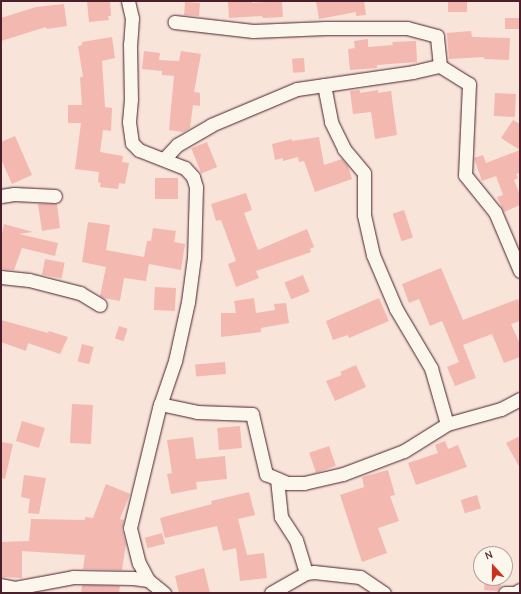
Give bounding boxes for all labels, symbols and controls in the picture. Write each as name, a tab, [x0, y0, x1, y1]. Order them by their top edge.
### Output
north arrow	[473, 546, 513, 586]
text: N	[483, 548, 495, 563]

